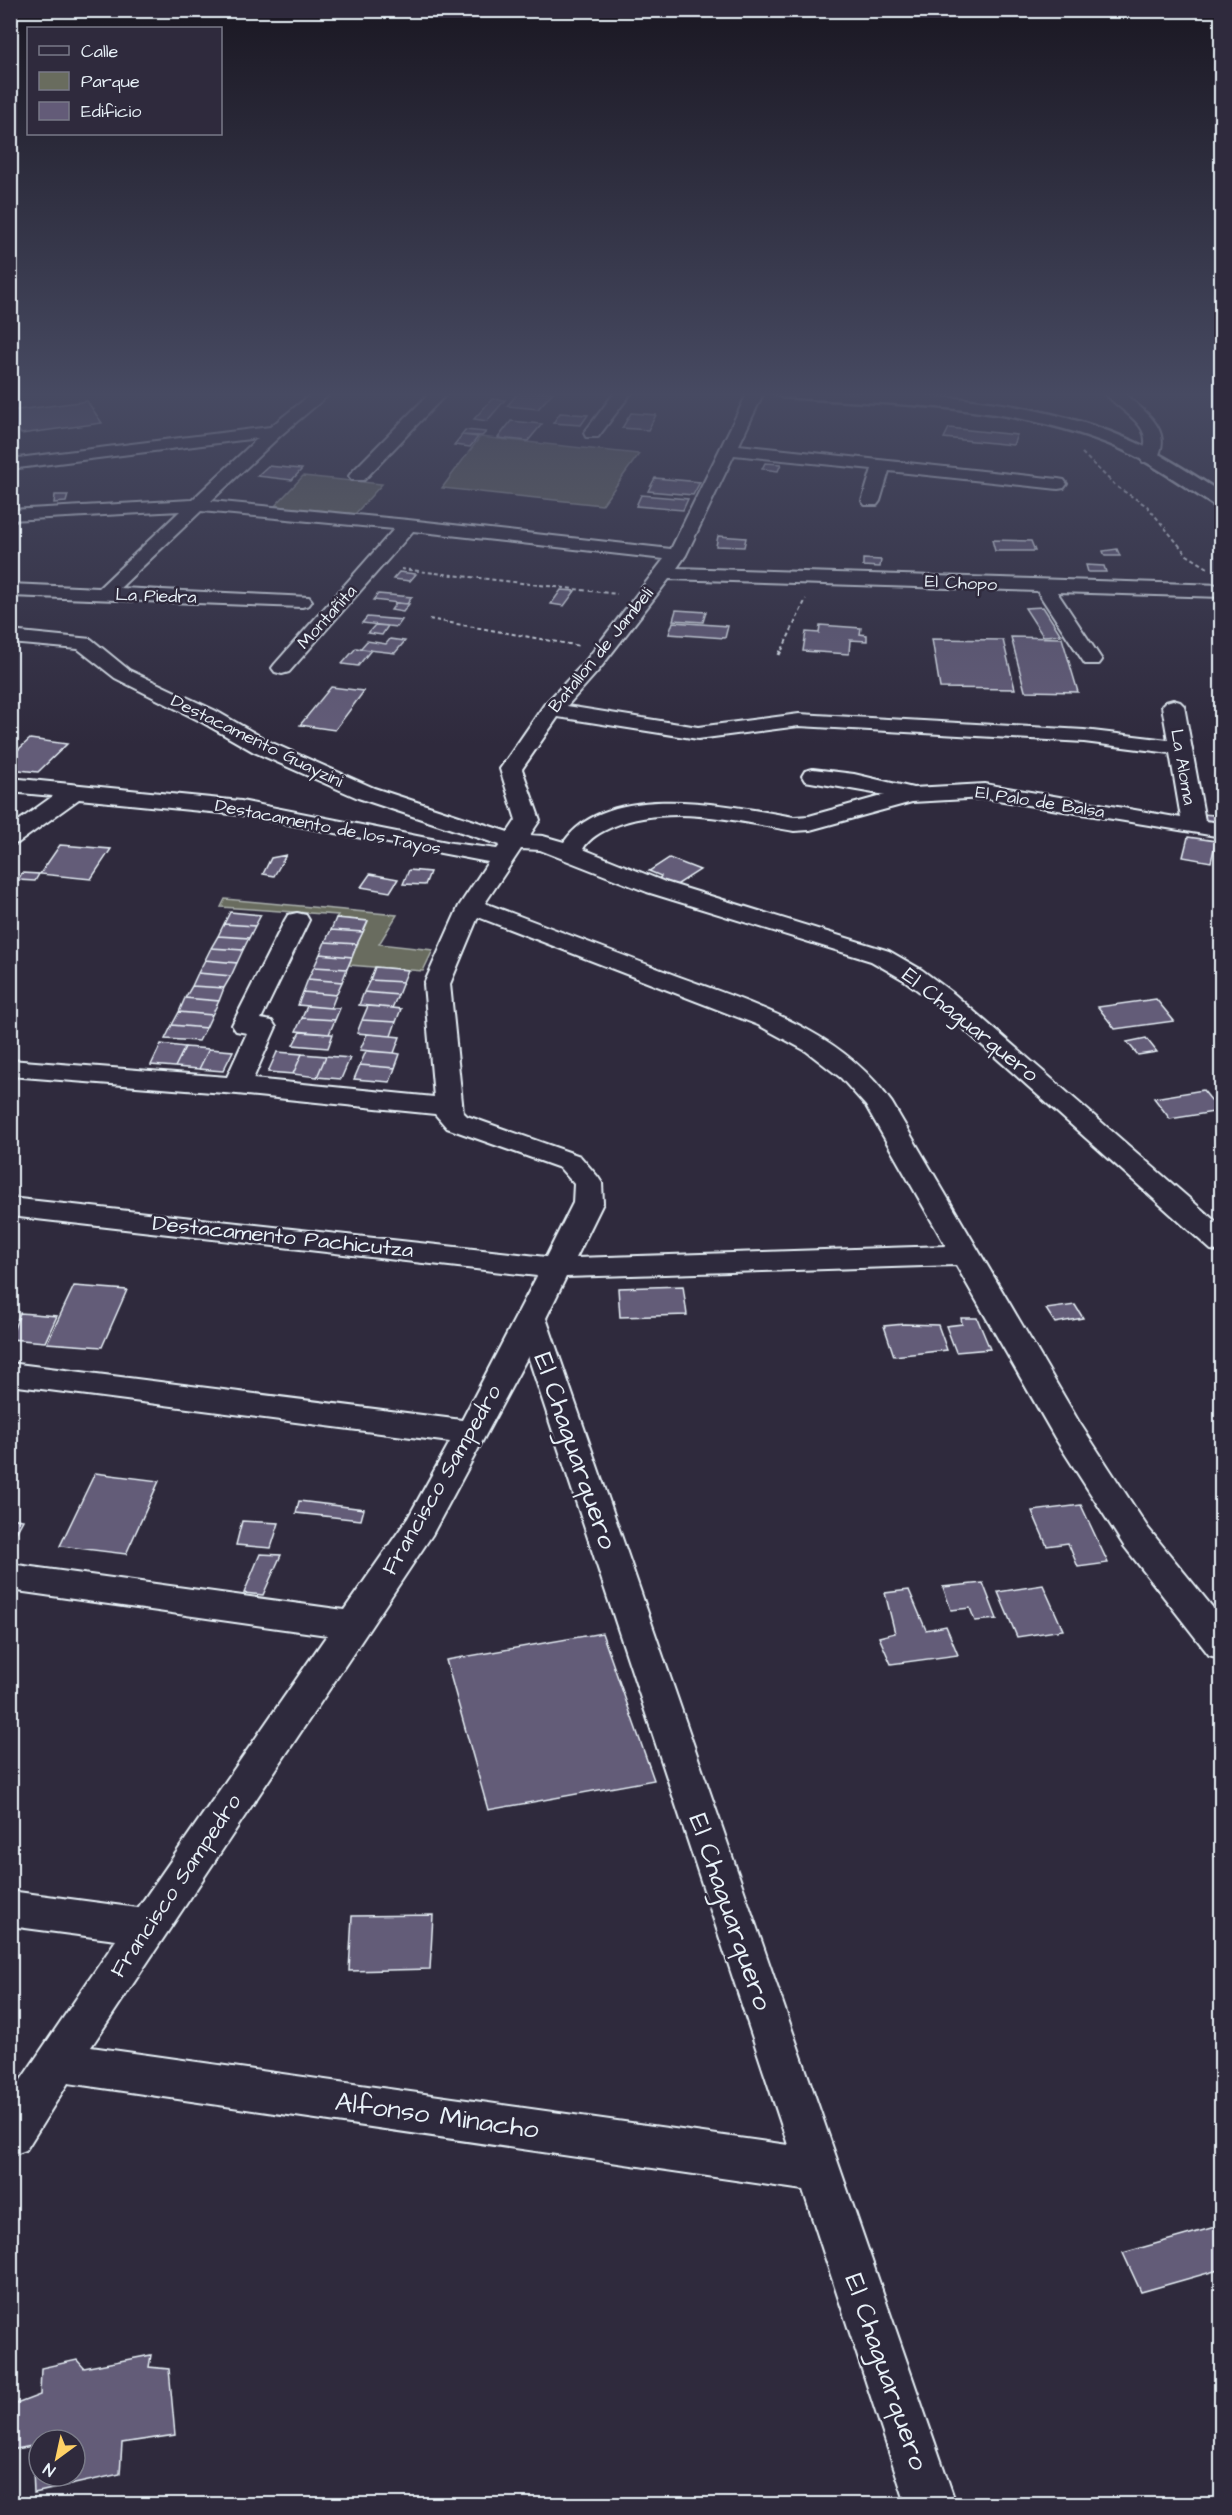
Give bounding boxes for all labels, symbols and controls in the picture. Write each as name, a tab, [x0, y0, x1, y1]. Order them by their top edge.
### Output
legend	[27, 27, 222, 135]
text: Calle	[81, 39, 119, 64]
text: Parque	[81, 69, 140, 94]
text: Edificio	[81, 99, 141, 124]
street label: El Chopo	[924, 569, 998, 597]
street label: Montañita	[291, 579, 363, 655]
street label: La Piedra	[115, 582, 197, 610]
street label: Batallon de Jambeli	[543, 582, 660, 718]
street label: Destacamento Guayzini	[166, 688, 348, 795]
street label: La Aloma	[1164, 727, 1202, 807]
street label: El Palo de Balsa	[974, 779, 1106, 825]
street label: Destacamento de los Tayos	[213, 793, 443, 862]
street label: El Chaguarquero	[894, 960, 1045, 1091]
street label: Destacamento Pachicutza	[151, 1208, 415, 1266]
street label: El Chaguarquero	[523, 1348, 626, 1555]
street label: Francisco Sampedro	[375, 1378, 510, 1581]
street label: Francisco Sampedro	[103, 1788, 249, 1984]
street label: El Chaguarquero	[678, 1809, 781, 2016]
street label: Alfonso Minacho	[333, 2083, 541, 2149]
street label: El Chaguarquero	[834, 2269, 937, 2476]
north arrow	[27, 2428, 87, 2488]
text: N	[39, 2458, 60, 2482]

